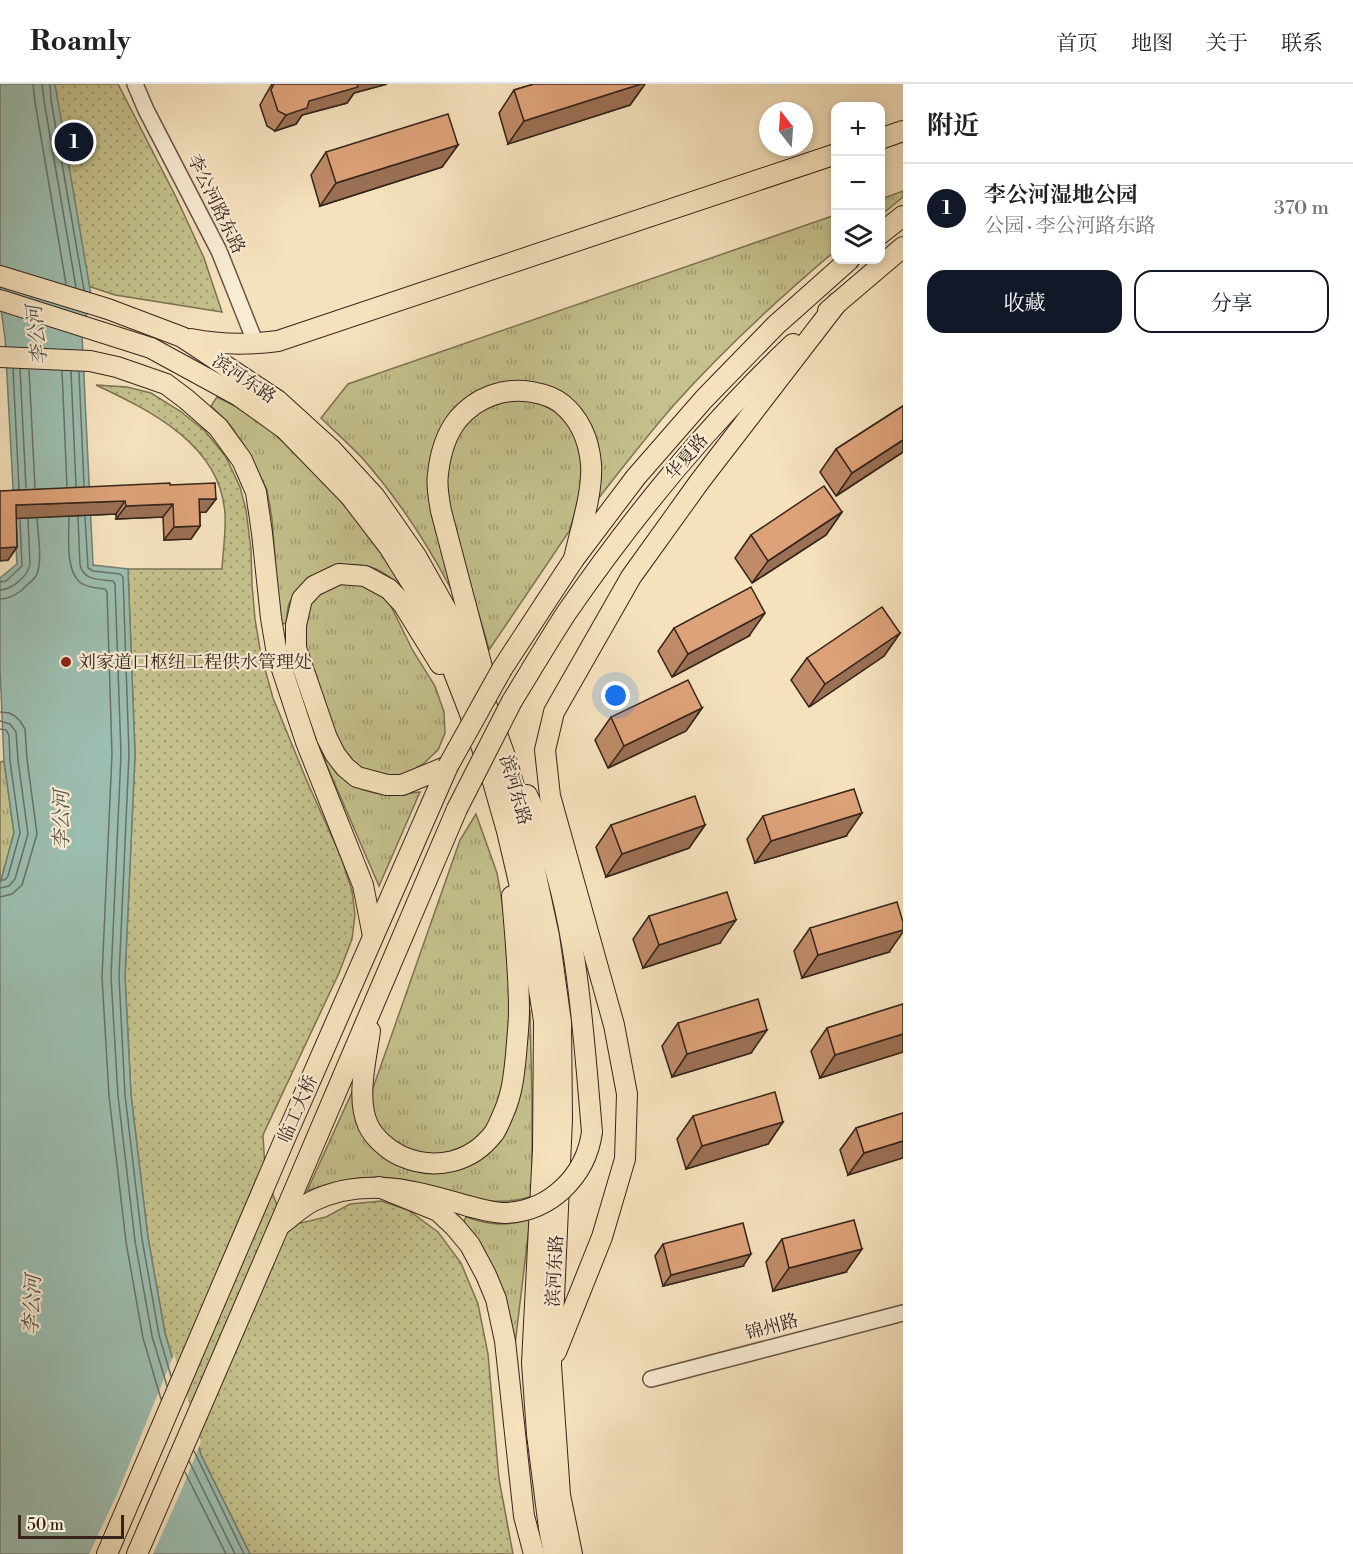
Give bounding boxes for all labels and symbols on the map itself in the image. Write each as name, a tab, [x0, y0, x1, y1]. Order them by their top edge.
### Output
north arrow	[759, 102, 813, 156]
pin: 1	[54, 120, 94, 164]
street label: 李公河路东路	[182, 150, 250, 258]
water label: 李公河	[22, 301, 54, 366]
street label: 滨河东路	[208, 349, 280, 409]
street label: 华夏路	[661, 429, 713, 485]
place label: 刘家道口枢纽工程供水管理处	[78, 651, 312, 674]
marker: 刘家道口枢纽工程供水管理处	[59, 655, 73, 669]
your location	[601, 681, 630, 710]
street label: 滨河东路	[494, 752, 536, 828]
water label: 李公河	[50, 787, 75, 850]
street label: 临工大桥	[273, 1071, 323, 1147]
street label: 滨河东路	[542, 1234, 568, 1308]
water label: 李公河	[19, 1271, 47, 1336]
street label: 锦州路	[743, 1309, 801, 1345]
scale bar	[18, 1512, 124, 1540]

